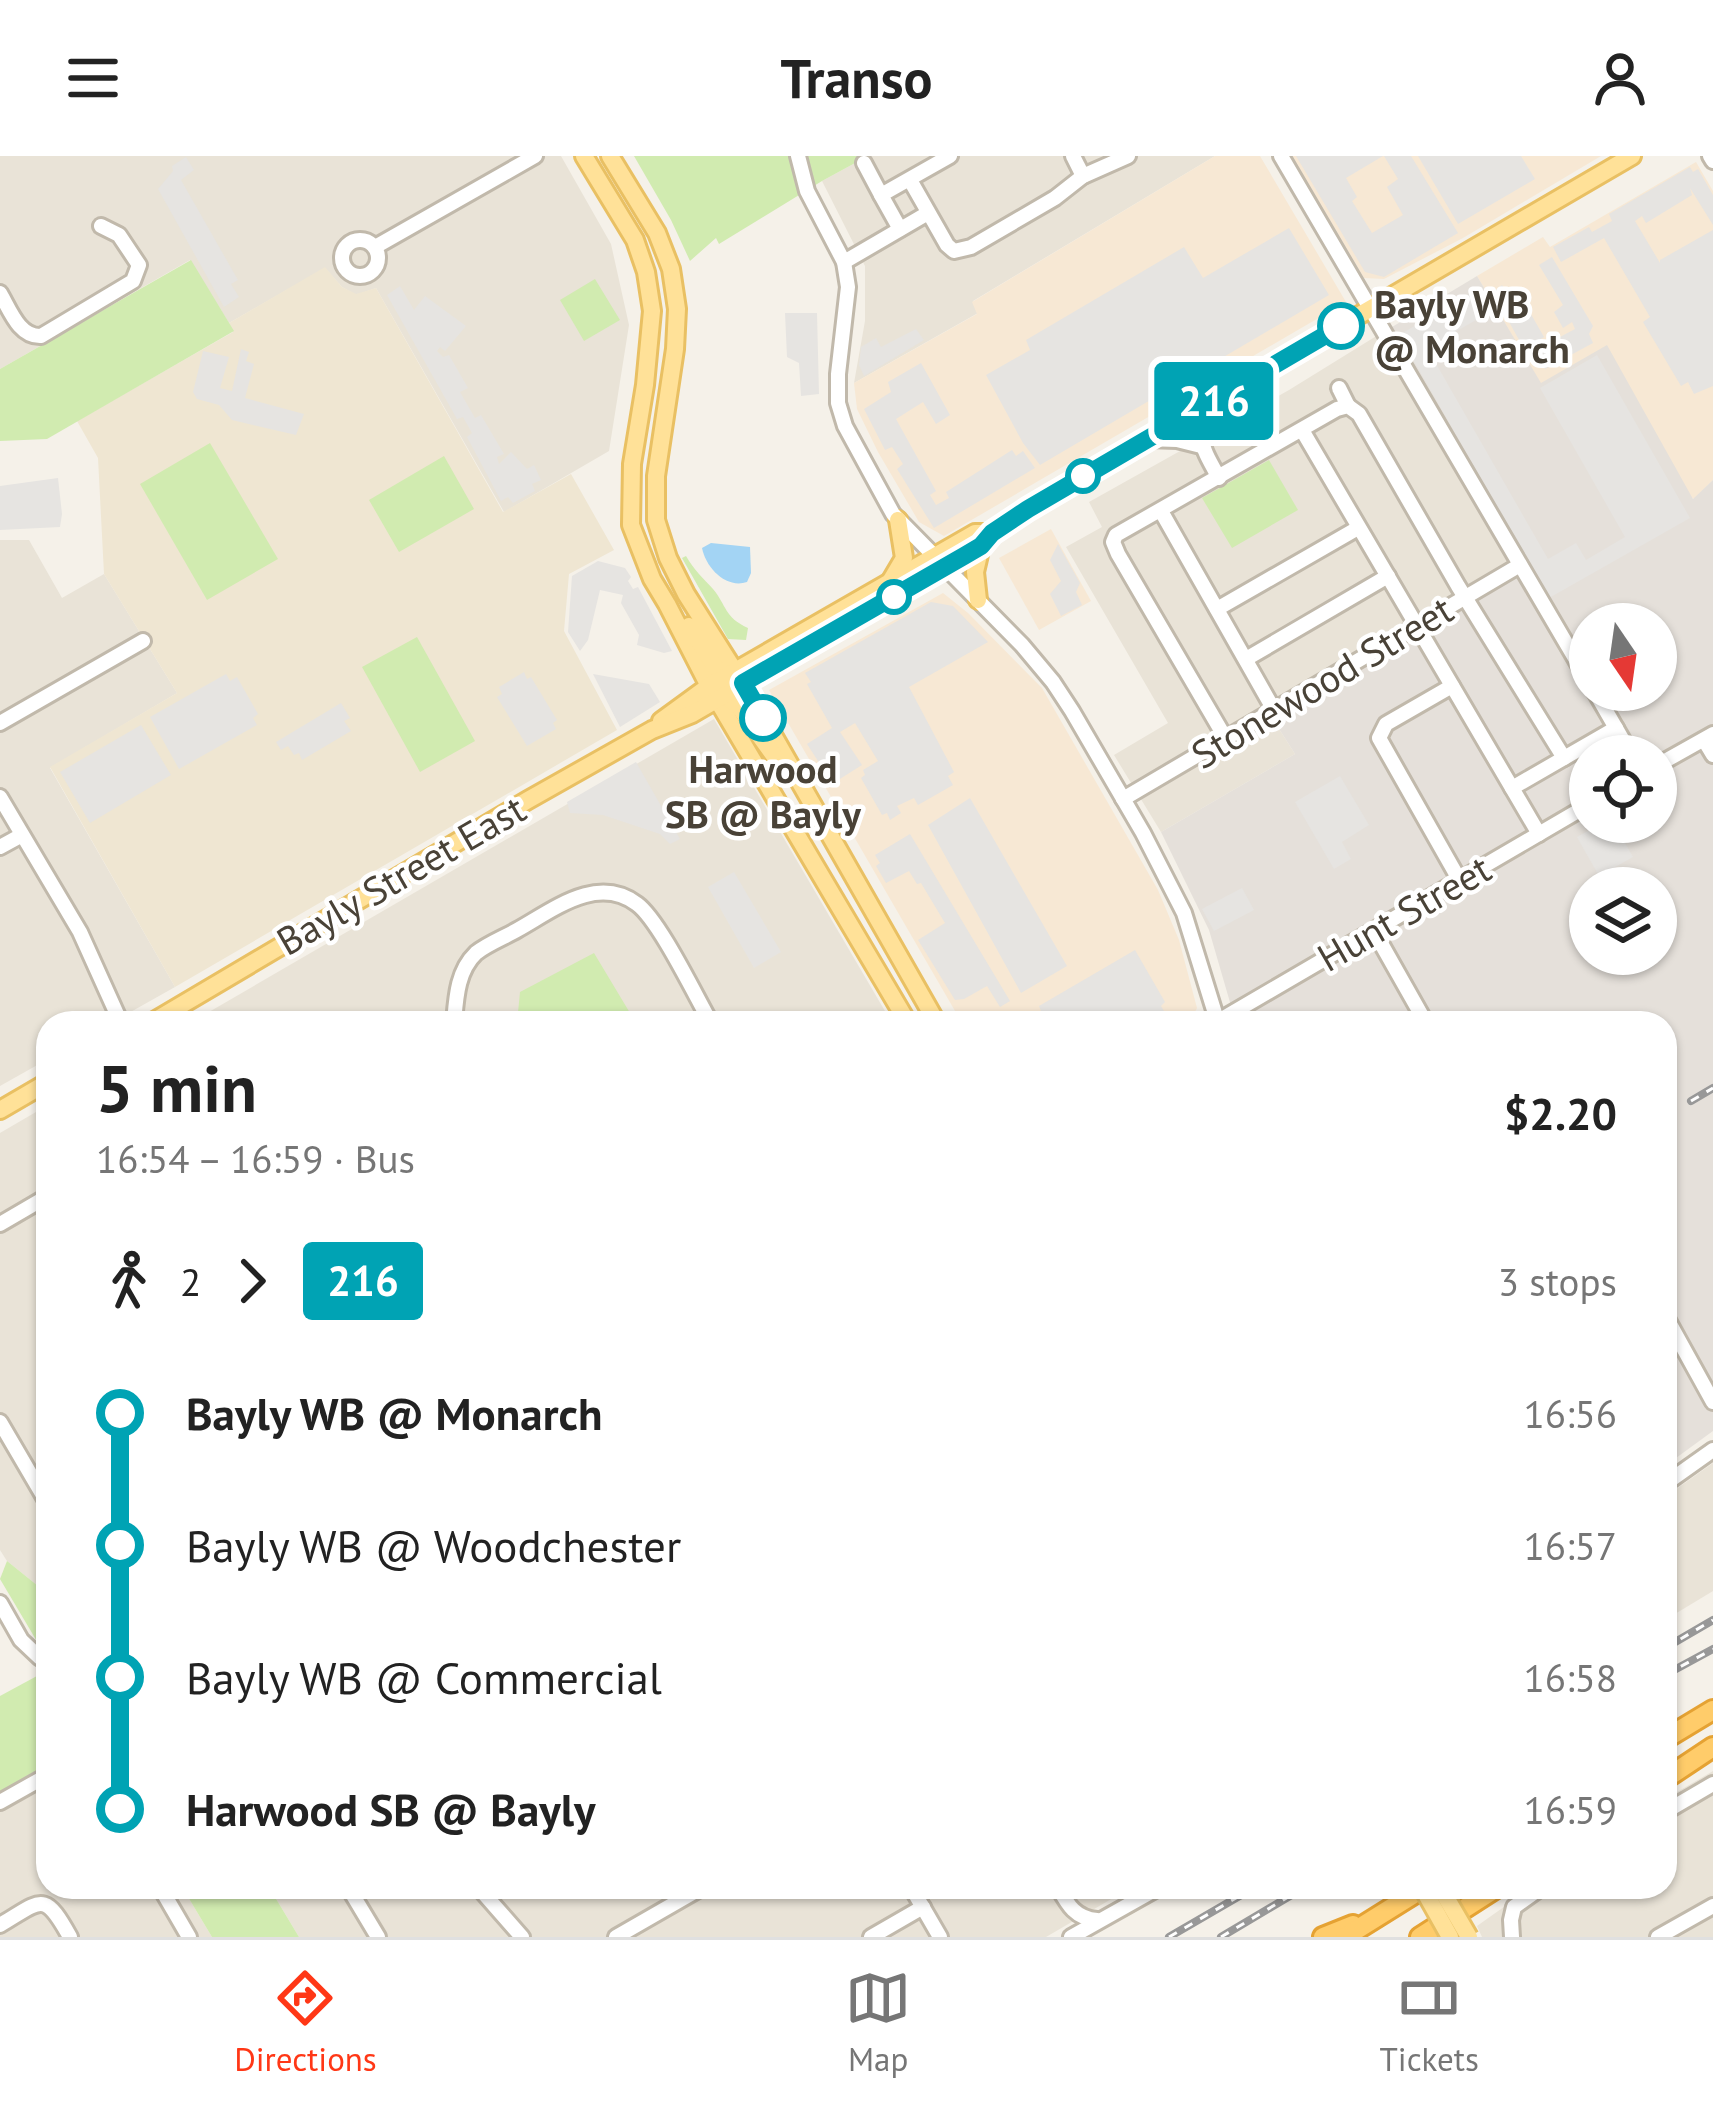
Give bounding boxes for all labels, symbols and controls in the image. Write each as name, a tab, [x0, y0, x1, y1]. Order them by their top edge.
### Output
text: Transo	[781, 43, 932, 113]
icon: menu	[60, 45, 126, 111]
icon: person	[1587, 45, 1653, 111]
place label: Bayly WB @ Monarch	[1374, 278, 1570, 374]
marker: Bayly WB @ Monarch	[1319, 304, 1363, 348]
line badge: 216	[1145, 362, 1283, 440]
text: 216	[1178, 373, 1250, 428]
unlabelled marker	[1067, 460, 1099, 492]
unlabelled marker	[878, 581, 910, 613]
street label: Stonewood Street	[1182, 583, 1462, 780]
north arrow	[1569, 603, 1677, 711]
map controls	[1569, 603, 1677, 975]
marker: Harwood SB @ Bayly	[741, 696, 785, 740]
button: locate	[1569, 735, 1677, 843]
place label: Harwood SB @ Bayly	[665, 743, 861, 839]
street label: Bayly Street East	[267, 783, 534, 966]
street label: Hunt Street	[1308, 843, 1500, 983]
button: layers	[1569, 867, 1677, 975]
text: 5 min	[96, 1045, 257, 1130]
text: $2.20	[1504, 1084, 1617, 1142]
text: 16:54 – 16:59 · Bus	[96, 1133, 415, 1184]
icon: walk	[96, 1248, 162, 1314]
icon: forward	[219, 1248, 285, 1314]
text: 216	[327, 1253, 399, 1308]
text: 2	[180, 1256, 201, 1307]
text: 3 stops	[1498, 1256, 1617, 1307]
text: Bayly WB @ Monarch	[186, 1384, 602, 1442]
text: 16:56	[1523, 1388, 1617, 1439]
text: Bayly WB @ Woodchester	[186, 1516, 681, 1574]
text: 16:57	[1523, 1520, 1617, 1571]
text: Bayly WB @ Commercial	[186, 1648, 662, 1706]
text: 16:58	[1523, 1652, 1617, 1703]
text: Harwood SB @ Bayly	[186, 1780, 595, 1838]
text: 16:59	[1523, 1784, 1617, 1835]
tab: Directions	[234, 1965, 377, 2080]
tab: Map	[845, 1965, 911, 2080]
tab: Tickets	[1379, 1965, 1479, 2080]

